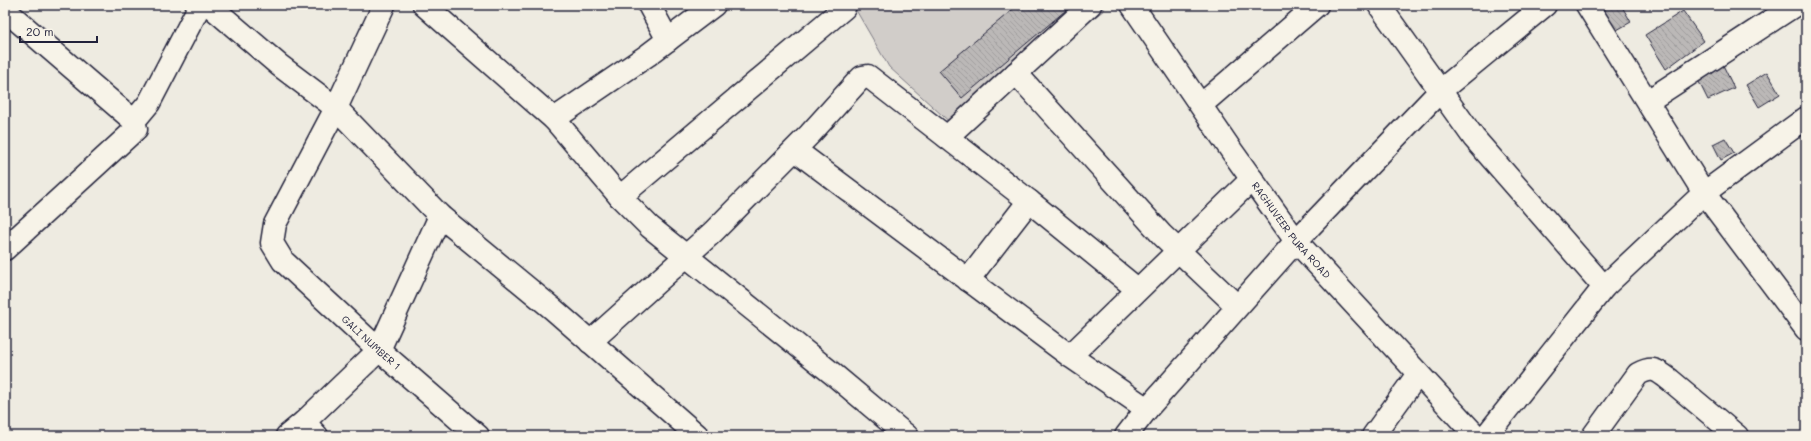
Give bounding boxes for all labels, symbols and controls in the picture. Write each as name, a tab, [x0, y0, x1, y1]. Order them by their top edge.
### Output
scale bar	[20, 18, 97, 44]
text: 20 m	[26, 23, 54, 39]
street label: RAGHUVEER PURA ROAD	[1249, 179, 1334, 281]
street label: GALI NUMBER 1	[339, 312, 404, 373]

